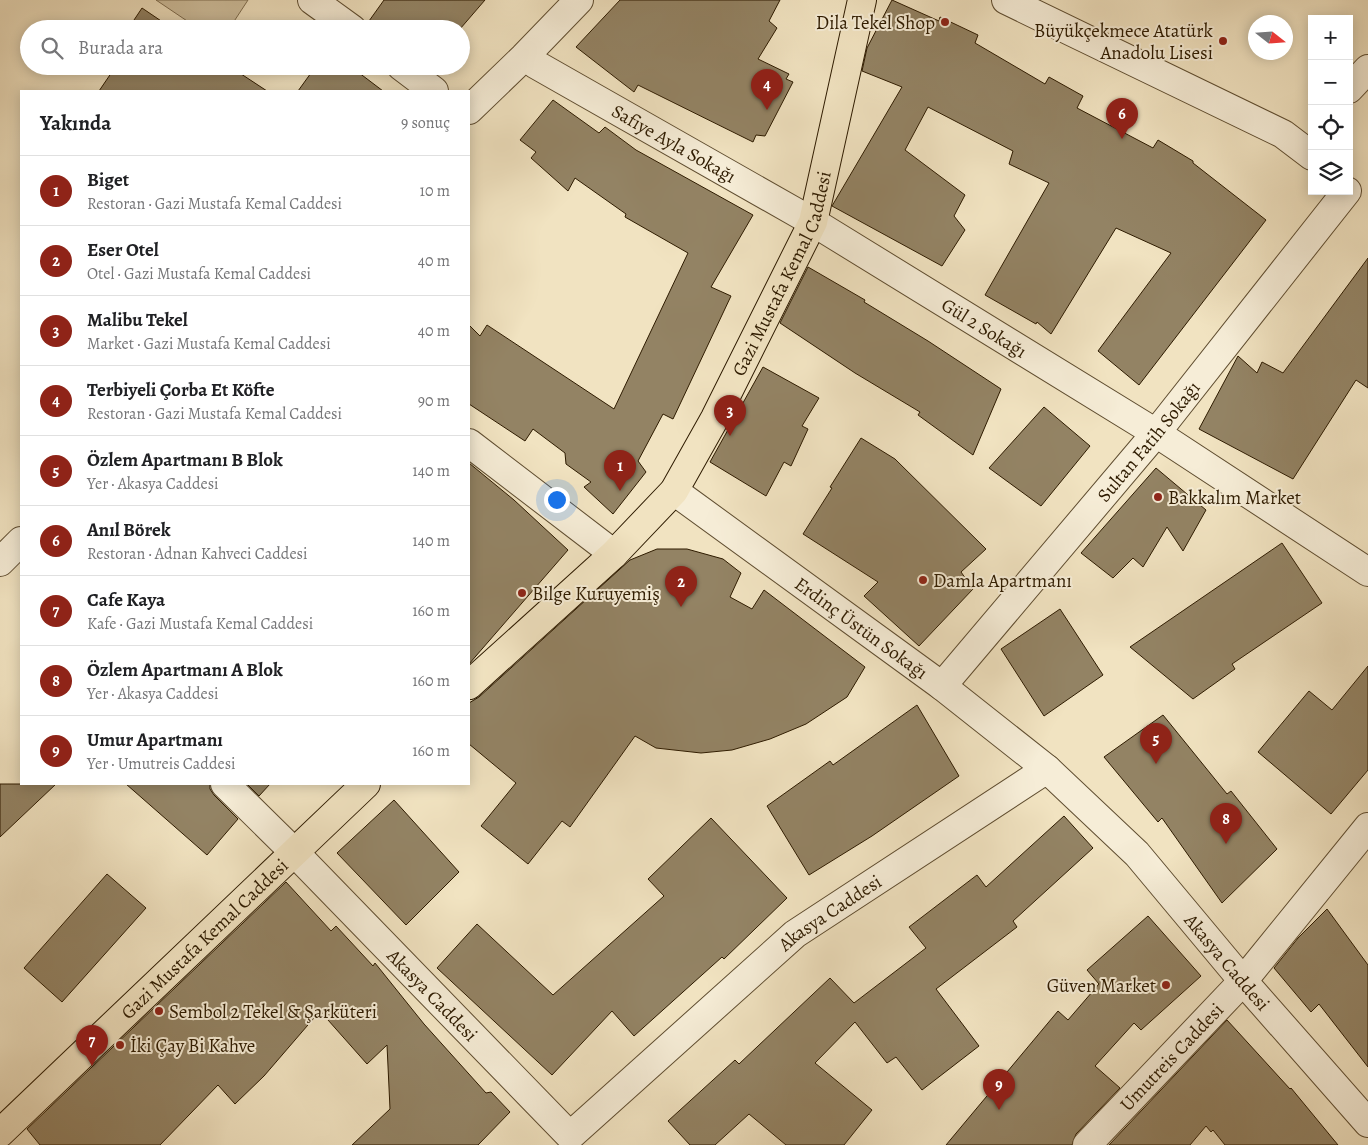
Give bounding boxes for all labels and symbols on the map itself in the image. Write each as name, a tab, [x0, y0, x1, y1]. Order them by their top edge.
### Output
place label: Dila Tekel Shop	[816, 10, 935, 36]
north arrow	[1248, 15, 1293, 60]
marker: Dila Tekel Shop	[939, 16, 951, 28]
place label: Büyükçekmece Atatürk Anadolu Lisesi	[1034, 18, 1214, 66]
marker: Büyükçekmece Atatürk Anadolu Lisesi	[1217, 35, 1229, 47]
pin: 4	[751, 69, 783, 110]
street label: Safiye Ayla Sokağı	[607, 98, 741, 190]
pin: 6	[1106, 98, 1138, 139]
street label: Gazi Mustafa Kemal Caddesi	[726, 169, 838, 381]
street label: Gül 2 Sokağı	[936, 292, 1031, 364]
street label: Sultan Fatih Sokağı	[1091, 376, 1206, 508]
pin: 3	[714, 395, 746, 436]
pin: 1	[604, 450, 636, 491]
place label: Bakkalım Market	[1168, 485, 1301, 511]
your location	[544, 487, 570, 513]
marker: Bakkalım Market	[1152, 491, 1164, 503]
pin: 2	[665, 566, 697, 607]
place label: Damla Apartmanı	[933, 568, 1072, 594]
street label: Erdinç Üstün Sokağı	[789, 571, 933, 686]
marker: Damla Apartmanı	[917, 574, 929, 586]
place label: Bilge Kuruyemiş	[532, 581, 660, 607]
marker: Bilge Kuruyemiş	[516, 587, 528, 599]
pin: 5	[1140, 723, 1172, 764]
pin: 8	[1210, 803, 1242, 844]
street label: Gazi Mustafa Kemal Caddesi	[115, 853, 294, 1025]
street label: Akasya Caddesi	[772, 869, 887, 958]
street label: Akasya Caddesi	[1177, 908, 1275, 1017]
street label: Akasya Caddesi	[380, 943, 483, 1047]
place label: Güven Market	[1047, 973, 1156, 999]
marker: Güven Market	[1160, 979, 1172, 991]
street label: Umutreis Caddesi	[1114, 998, 1229, 1117]
place label: Sembol 2 Tekel & Şarküteri	[169, 999, 377, 1025]
marker: Sembol 2 Tekel & Şarküteri	[153, 1005, 165, 1017]
pin: 7	[76, 1025, 108, 1066]
place label: İki Çay Bi Kahve	[130, 1033, 255, 1059]
marker: İki Çay Bi Kahve	[114, 1039, 126, 1051]
pin: 9	[983, 1069, 1015, 1110]

